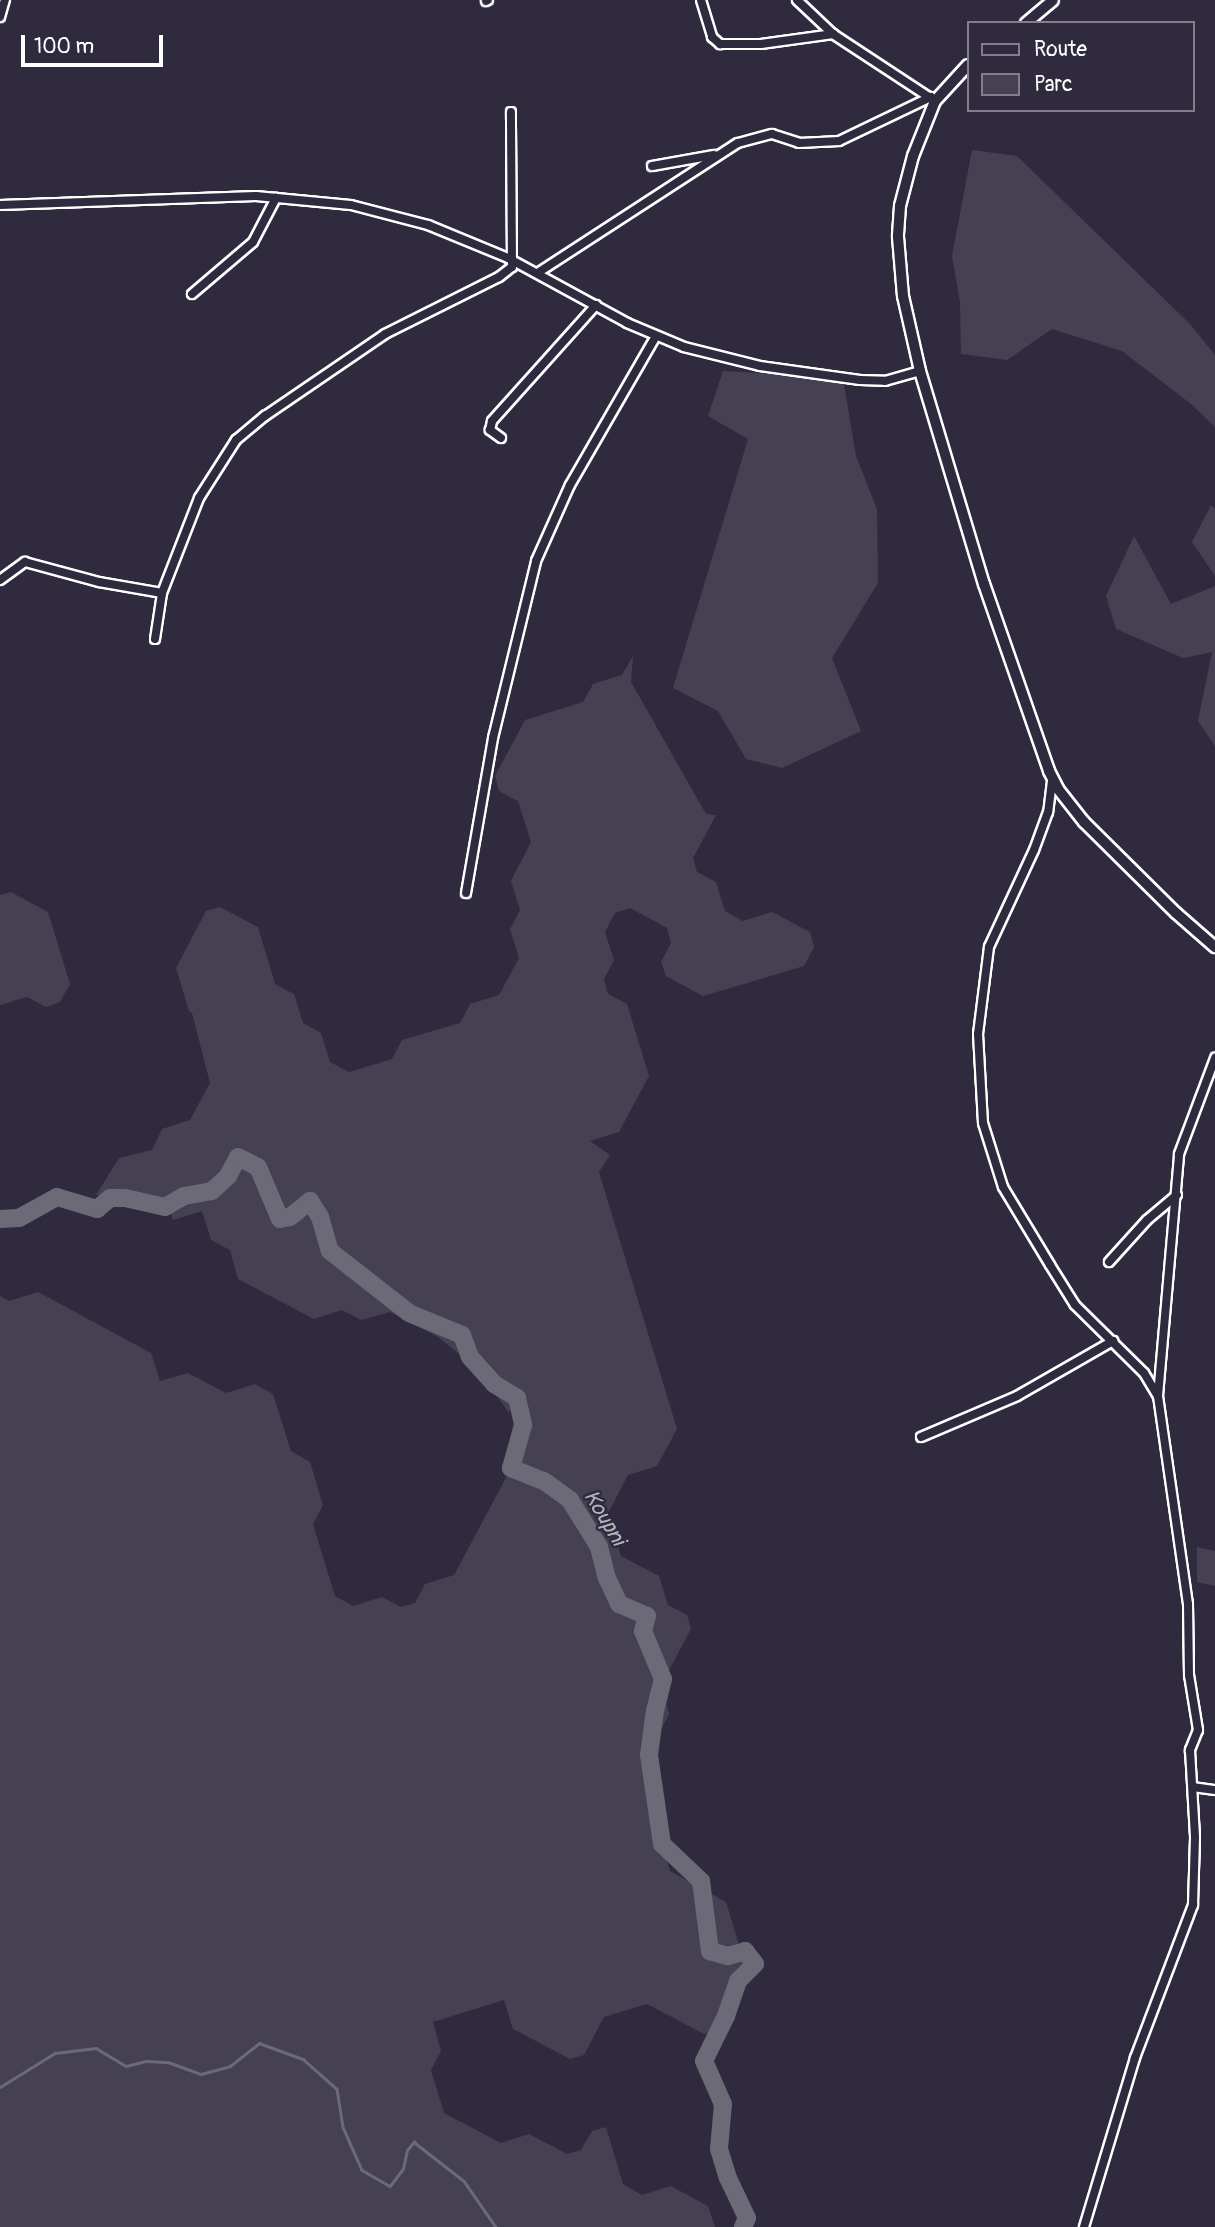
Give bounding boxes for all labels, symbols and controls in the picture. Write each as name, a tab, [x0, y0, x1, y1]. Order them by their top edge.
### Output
scale bar	[24, 21, 166, 65]
legend	[967, 21, 1194, 112]
text: 100 m	[34, 33, 94, 60]
text: Route	[1034, 36, 1087, 63]
text: Parc	[1034, 71, 1073, 98]
water label: Koupni	[578, 1486, 630, 1550]

